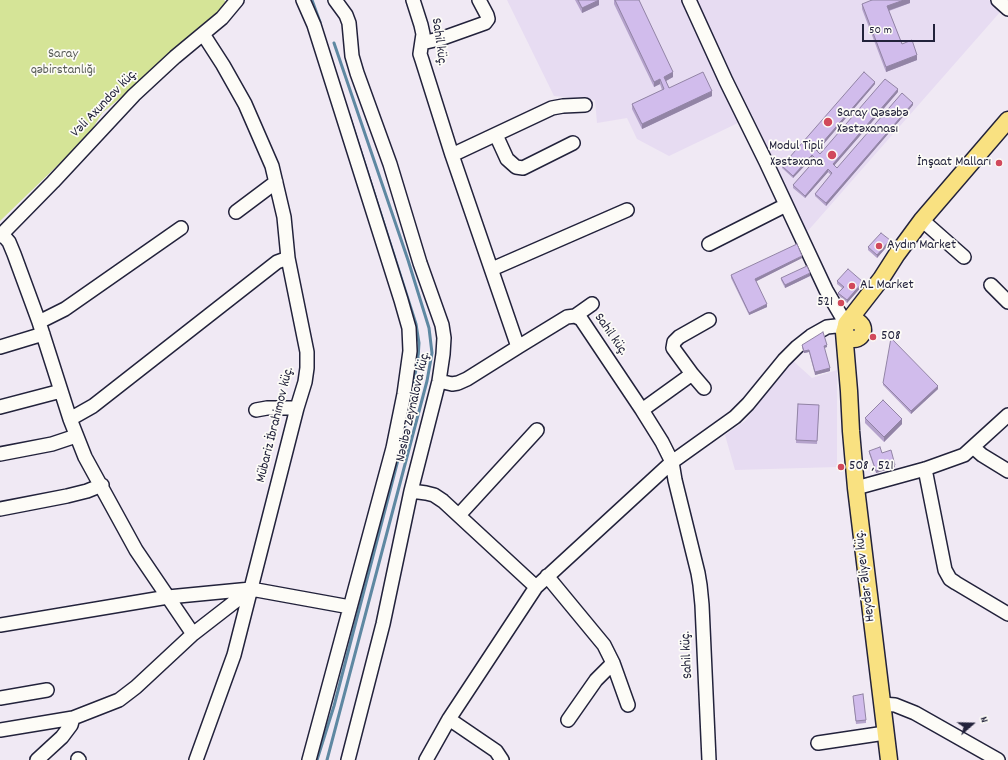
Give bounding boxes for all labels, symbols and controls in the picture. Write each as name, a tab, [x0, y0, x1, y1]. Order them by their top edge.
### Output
scale bar	[864, 16, 937, 42]
street label: Sahil küç.	[426, 17, 450, 67]
text: 50 m	[869, 22, 892, 39]
park label: Saray qəbirstanlığı	[31, 47, 95, 80]
street label: Vəli Axundov küç.	[68, 66, 142, 142]
place label: Saray Qəsəbə Xəstəxanası	[837, 106, 908, 138]
marker: Saray Qəsəbə Xəstəxanası	[822, 116, 834, 128]
place label: Modul Tipli Xəstəxana	[769, 139, 823, 172]
marker: Modul Tipli Xəstəxana	[826, 149, 838, 161]
place label: İnşaat Malları	[917, 155, 991, 171]
marker: İnşaat Malları	[994, 158, 1004, 168]
place label: Aydın Market	[887, 238, 956, 254]
marker: Aydın Market	[874, 241, 884, 251]
place label: AL Market	[860, 278, 914, 294]
marker: AL Market	[847, 281, 857, 291]
place label: 521	[817, 295, 833, 311]
marker: 521	[836, 298, 846, 308]
street label: Sahil küç.	[589, 311, 631, 359]
place label: 508	[881, 329, 901, 345]
marker: 508	[868, 332, 878, 342]
street label: Nəsibə Zeynalova küç.	[393, 350, 435, 464]
street label: Mübariz İbrahimov küç.	[254, 365, 298, 485]
place label: 508 , 521	[849, 459, 893, 475]
marker: 508 , 521	[836, 462, 846, 472]
street label: Heydər Əliyev küç.	[852, 529, 880, 623]
street label: Sahil küç.	[678, 631, 698, 679]
north arrow	[952, 704, 992, 744]
text: N	[975, 715, 992, 725]

